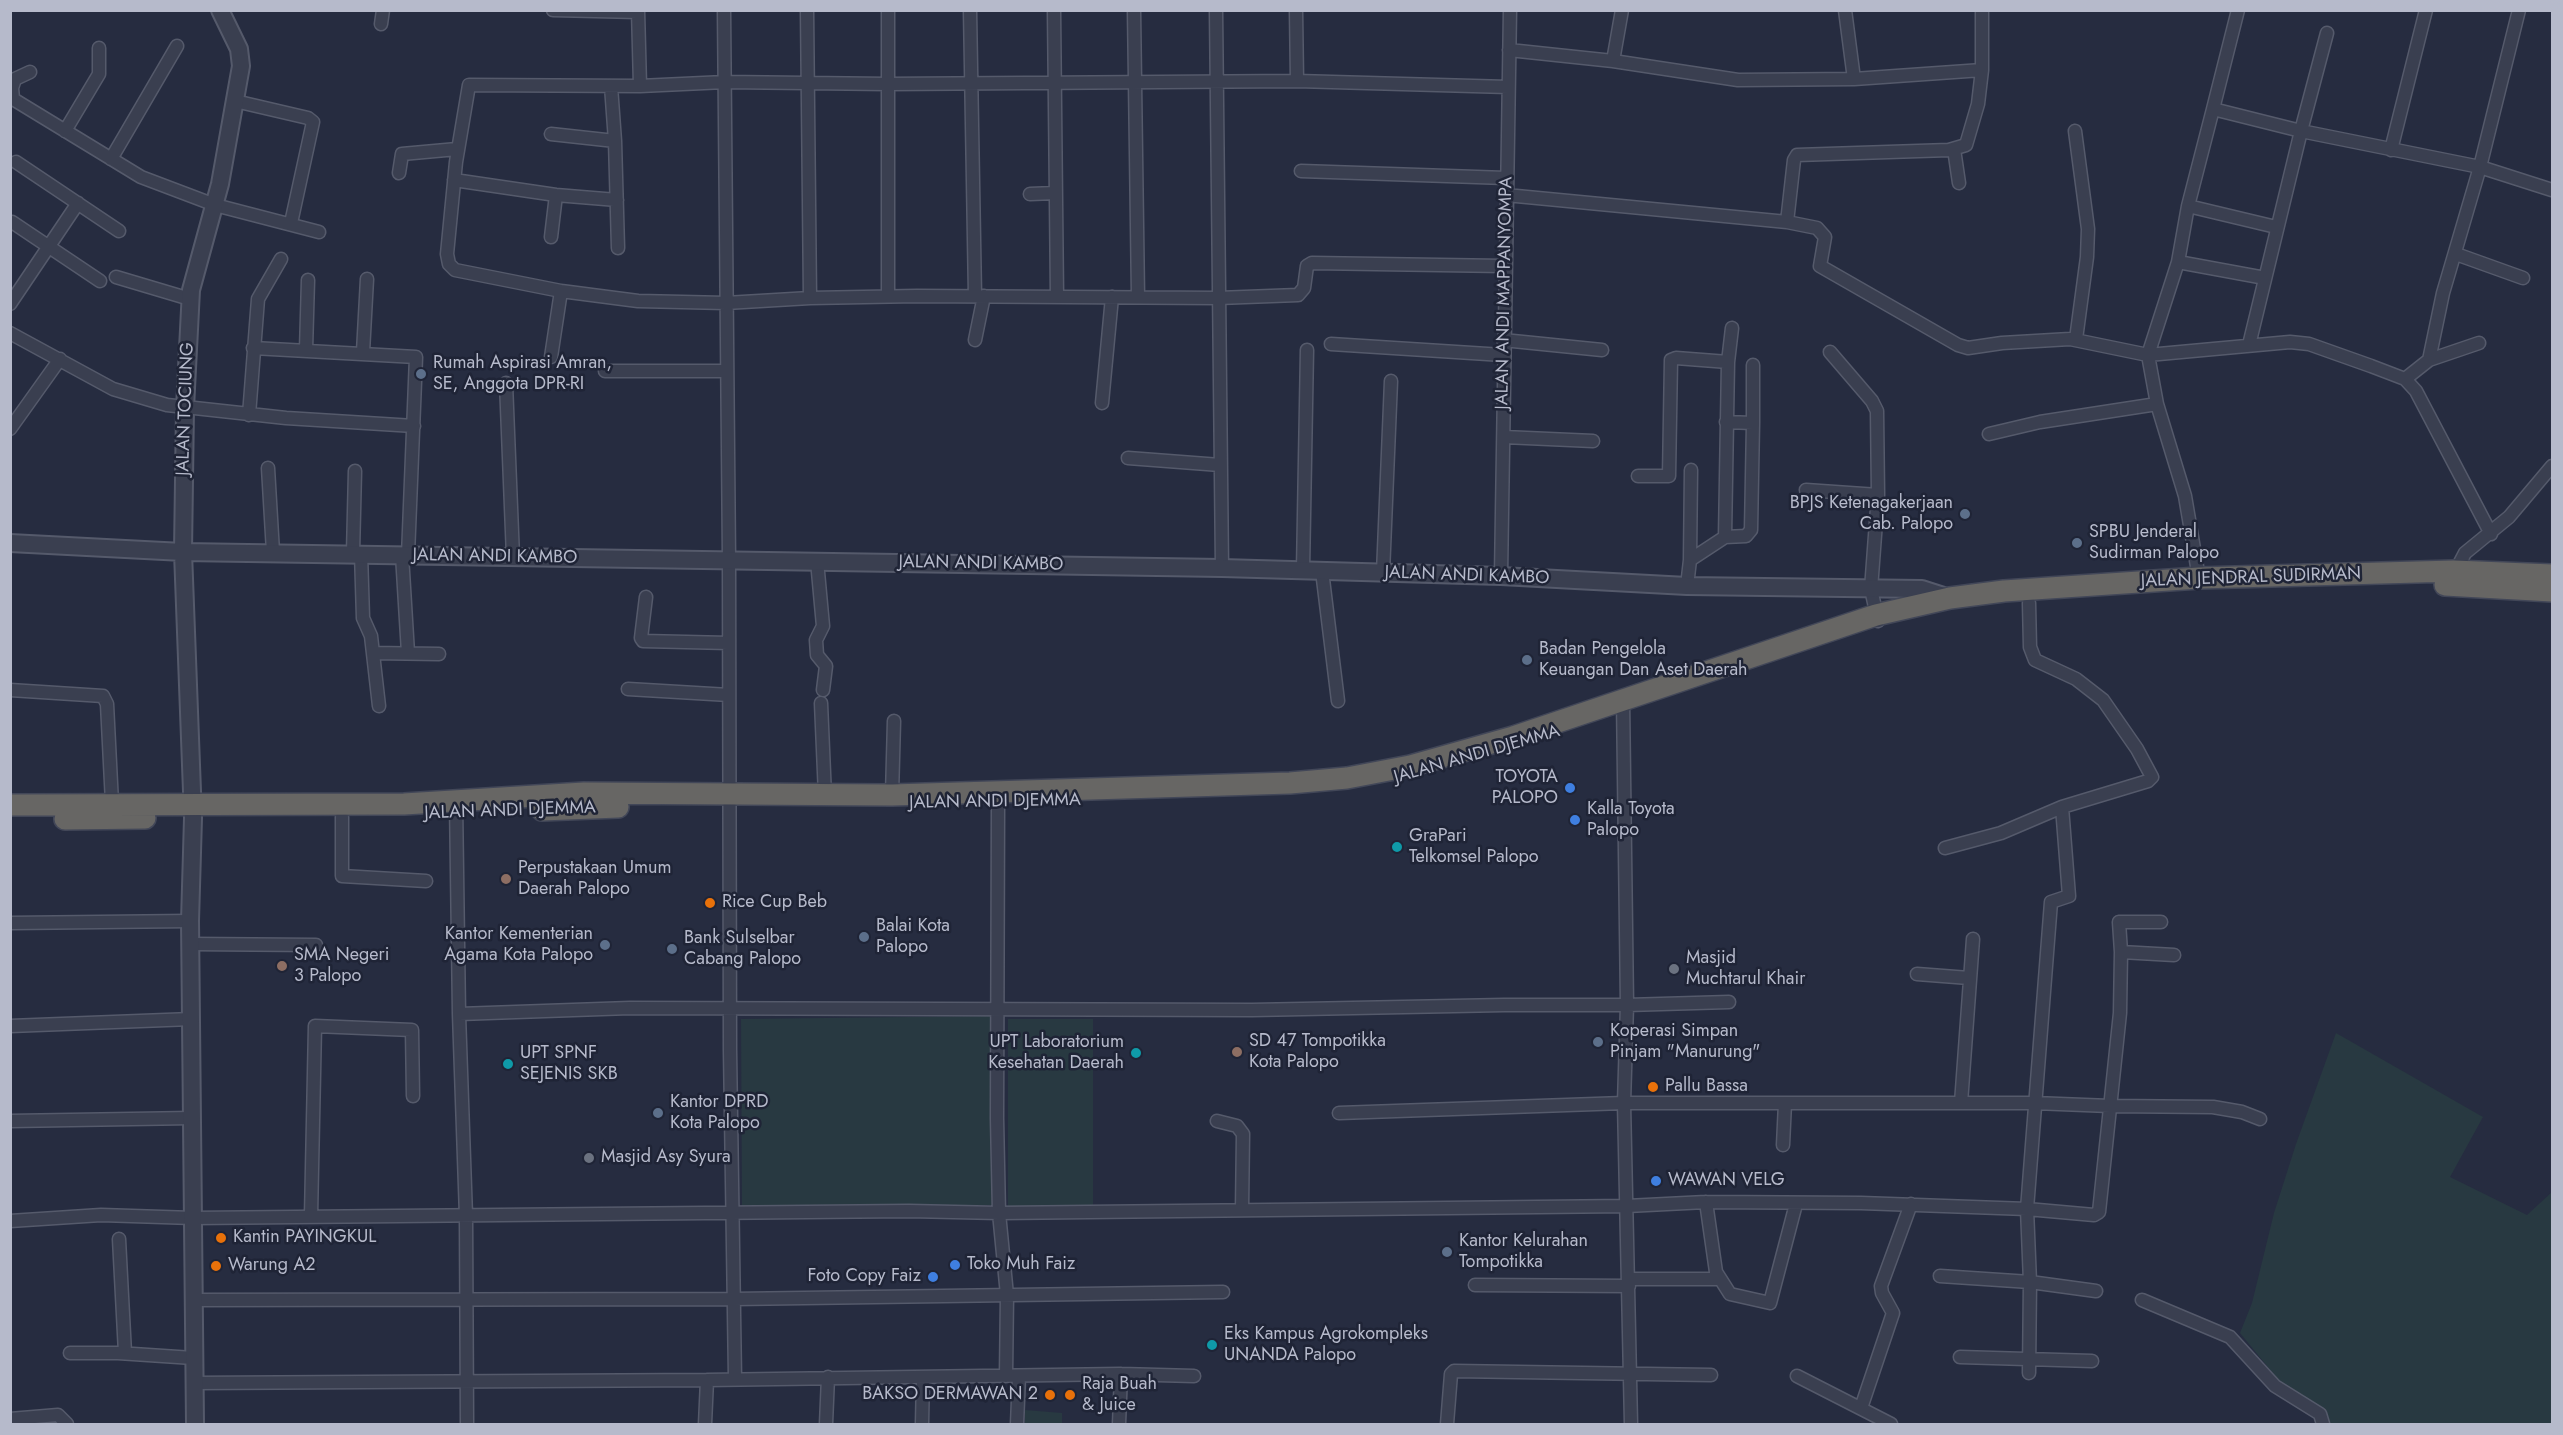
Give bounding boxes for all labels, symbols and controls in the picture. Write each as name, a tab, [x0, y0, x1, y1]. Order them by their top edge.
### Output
street label: JALAN ANDI MAPPANYOMPA	[1492, 176, 1518, 410]
street label: JALAN TOCIUNG	[173, 342, 199, 476]
place label: Rumah Aspirasi Amran, SE, Anggota DPR-RI	[433, 353, 612, 395]
marker: Rumah Aspirasi Amran, SE, Anggota DPR-RI	[414, 367, 428, 381]
place label: BPJS Ketenagakerjaan Cab. Palopo	[1790, 493, 1953, 536]
marker: BPJS Ketenagakerjaan Cab. Palopo	[1958, 507, 1972, 521]
place label: SPBU Jenderal Sudirman Palopo	[2089, 522, 2219, 564]
marker: SPBU Jenderal Sudirman Palopo	[2070, 536, 2084, 550]
street label: JALAN ANDI KAMBO	[412, 545, 578, 569]
street label: JALAN ANDI KAMBO	[898, 552, 1064, 576]
street label: JALAN ANDI KAMBO	[1384, 562, 1550, 590]
street label: JALAN JENDRAL SUDIRMAN	[2141, 563, 2361, 593]
place label: Badan Pengelola Keuangan Dan Aset Daerah	[1539, 639, 1748, 682]
marker: Badan Pengelola Keuangan Dan Aset Daerah	[1520, 653, 1534, 667]
street label: JALAN ANDI DJEMMA	[1392, 721, 1562, 789]
place label: TOYOTA PALOPO	[1492, 767, 1558, 810]
marker: TOYOTA PALOPO	[1563, 781, 1577, 795]
street label: JALAN ANDI DJEMMA	[909, 790, 1081, 814]
street label: JALAN ANDI DJEMMA	[424, 797, 596, 825]
place label: Kalla Toyota Palopo	[1587, 799, 1675, 842]
marker: Kalla Toyota Palopo	[1568, 813, 1582, 827]
place label: GraPari Telkomsel Palopo	[1409, 826, 1539, 868]
marker: GraPari Telkomsel Palopo	[1390, 840, 1404, 854]
place label: Perpustakaan Umum Daerah Palopo	[518, 858, 672, 900]
marker: Perpustakaan Umum Daerah Palopo	[499, 872, 513, 886]
place label: Rice Cup Beb	[722, 892, 827, 914]
marker: Rice Cup Beb	[703, 896, 717, 910]
place label: Balai Kota Palopo	[876, 916, 950, 958]
place label: Kantor Kementerian Agama Kota Palopo	[444, 924, 593, 966]
place label: Bank Sulselbar Cabang Palopo	[684, 928, 801, 970]
marker: Balai Kota Palopo	[857, 930, 871, 944]
marker: Kantor Kementerian Agama Kota Palopo	[598, 938, 612, 952]
marker: Bank Sulselbar Cabang Palopo	[665, 942, 679, 956]
place label: SMA Negeri 3 Palopo	[294, 945, 389, 988]
place label: Masjid Muchtarul Khair	[1686, 948, 1805, 990]
marker: SMA Negeri 3 Palopo	[275, 959, 289, 973]
marker: Masjid Muchtarul Khair	[1667, 962, 1681, 976]
place label: Koperasi Simpan Pinjam "Manurung"	[1610, 1021, 1760, 1064]
place label: SD 47 Tompotikka Kota Palopo	[1249, 1031, 1386, 1074]
place label: UPT Laboratorium Kesehatan Daerah	[988, 1032, 1124, 1074]
marker: Koperasi Simpan Pinjam "Manurung"	[1591, 1035, 1605, 1049]
place label: UPT SPNF SEJENIS SKB	[520, 1043, 618, 1086]
marker: SD 47 Tompotikka Kota Palopo	[1230, 1045, 1244, 1059]
marker: UPT Laboratorium Kesehatan Daerah	[1129, 1046, 1143, 1060]
marker: UPT SPNF SEJENIS SKB	[501, 1057, 515, 1071]
place label: Pallu Bassa	[1665, 1076, 1748, 1098]
marker: Pallu Bassa	[1646, 1080, 1660, 1094]
place label: Kantor DPRD Kota Palopo	[670, 1092, 768, 1134]
marker: Kantor DPRD Kota Palopo	[651, 1106, 665, 1120]
place label: Masjid Asy Syura	[601, 1147, 731, 1169]
marker: Masjid Asy Syura	[582, 1151, 596, 1165]
place label: WAWAN VELG	[1668, 1170, 1785, 1192]
marker: WAWAN VELG	[1649, 1174, 1663, 1188]
place label: Kantin PAYINGKUL	[233, 1227, 376, 1249]
marker: Kantin PAYINGKUL	[214, 1231, 228, 1245]
place label: Kantor Kelurahan Tompotikka	[1459, 1231, 1588, 1274]
marker: Kantor Kelurahan Tompotikka	[1440, 1245, 1454, 1259]
place label: Toko Muh Faiz	[967, 1254, 1075, 1276]
place label: Warung A2	[228, 1255, 316, 1277]
marker: Toko Muh Faiz	[948, 1258, 962, 1272]
marker: Warung A2	[209, 1259, 223, 1273]
place label: Foto Copy Faiz	[808, 1266, 921, 1288]
marker: Foto Copy Faiz	[926, 1270, 940, 1284]
place label: Eks Kampus Agrokompleks UNANDA Palopo	[1224, 1324, 1428, 1366]
marker: Eks Kampus Agrokompleks UNANDA Palopo	[1205, 1338, 1219, 1352]
place label: Raja Buah & Juice	[1082, 1374, 1157, 1416]
place label: BAKSO DERMAWAN 2	[862, 1384, 1038, 1406]
marker: BAKSO DERMAWAN 2	[1043, 1388, 1057, 1402]
marker: Raja Buah & Juice	[1063, 1388, 1077, 1402]

